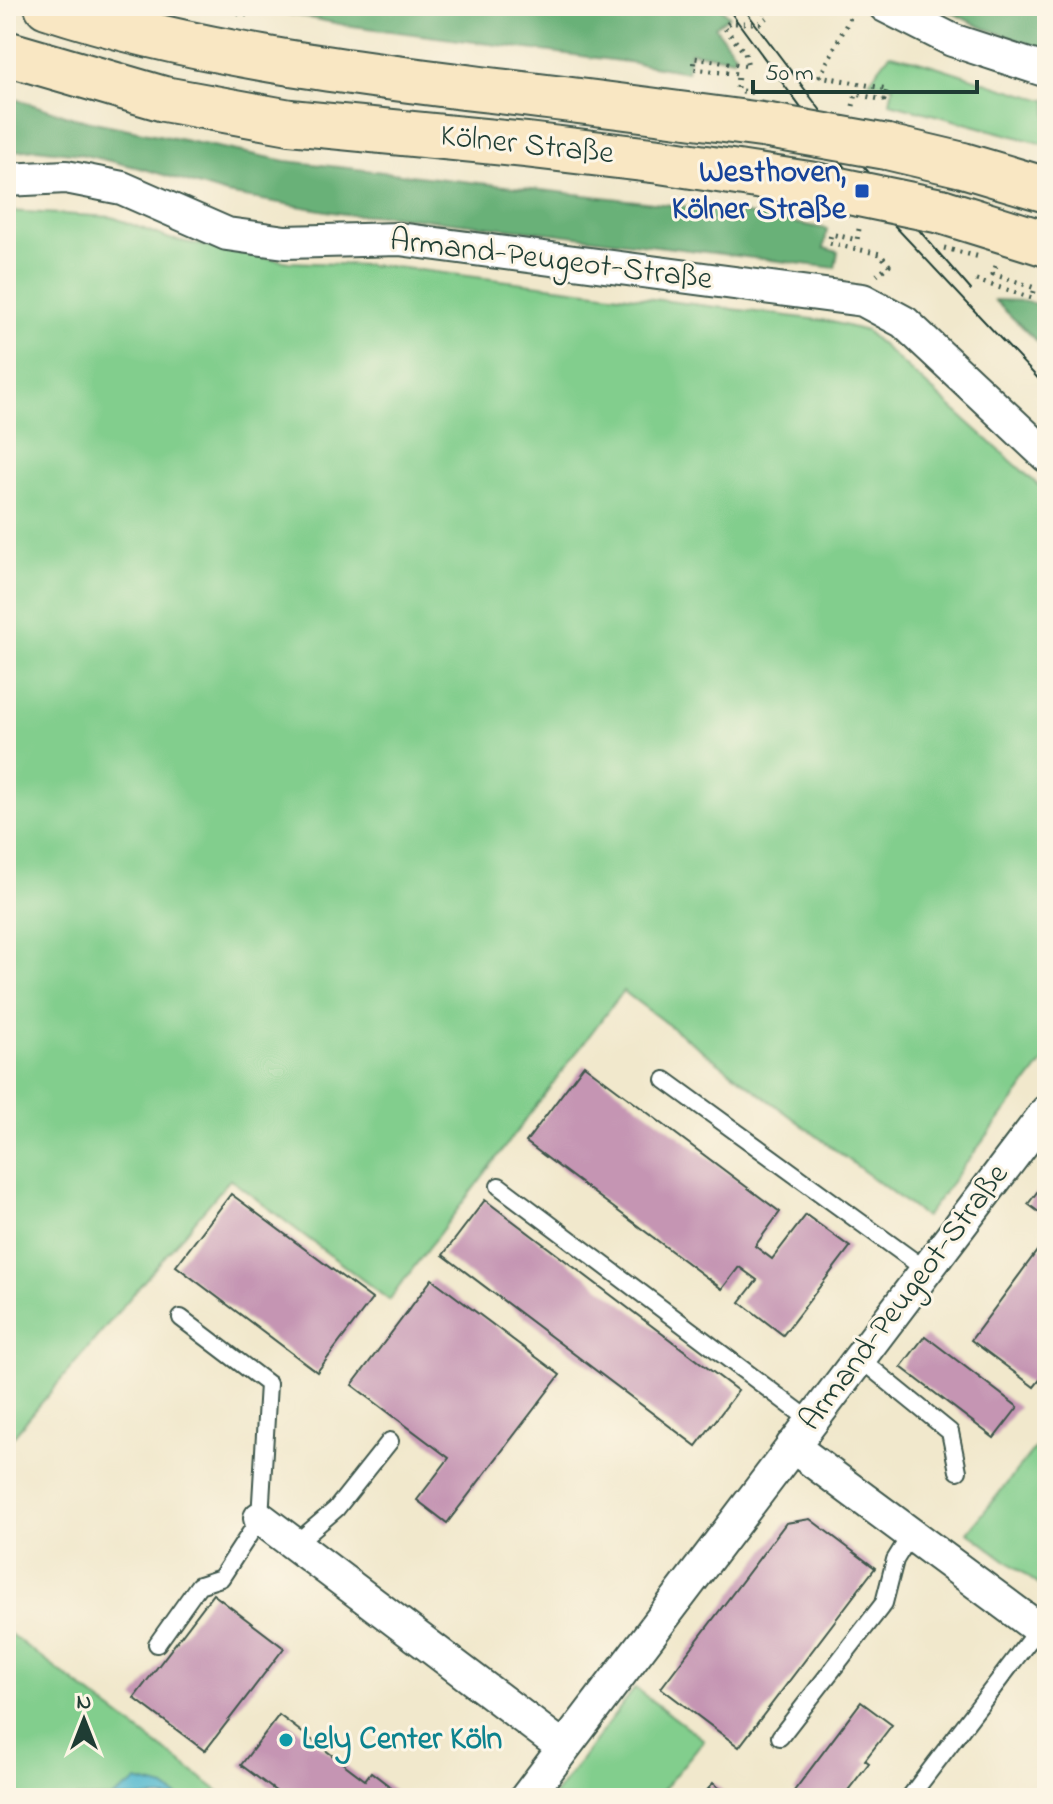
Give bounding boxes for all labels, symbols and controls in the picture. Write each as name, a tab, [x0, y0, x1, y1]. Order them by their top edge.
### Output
scale bar	[753, 44, 977, 94]
text: 50 m	[765, 57, 814, 92]
street label: Kölner Straße	[438, 114, 617, 179]
place label: Westhoven, Kölner Straße	[672, 150, 848, 234]
marker: Westhoven, Kölner Straße	[853, 182, 871, 200]
street label: Armand-Peugeot-Straße	[387, 218, 715, 304]
street label: Armand-Peugeot-Straße	[789, 1154, 1022, 1442]
north arrow	[44, 1680, 124, 1760]
text: N	[77, 1687, 91, 1719]
place label: Lely Center Köln	[302, 1717, 503, 1765]
marker: Lely Center Köln	[277, 1731, 295, 1749]

